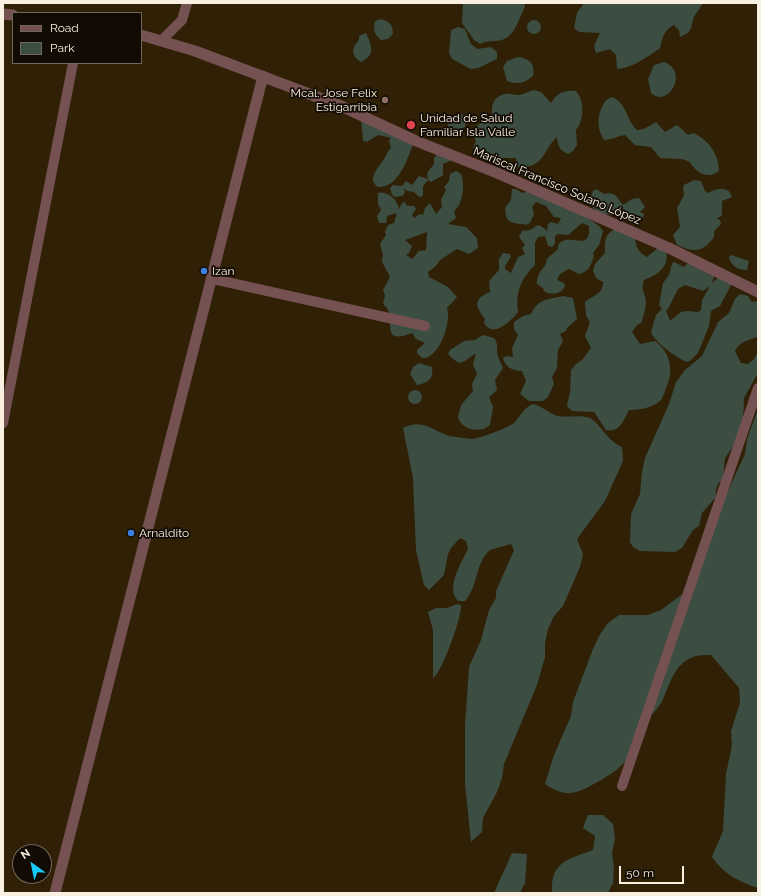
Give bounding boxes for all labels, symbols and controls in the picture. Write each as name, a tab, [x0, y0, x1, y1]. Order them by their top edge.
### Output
legend	[12, 12, 142, 64]
text: Road	[50, 21, 79, 35]
text: Park	[50, 41, 75, 55]
place label: Mcal. Jose Felix Estigarribia	[291, 86, 377, 114]
marker: Mcal. Jose Felix Estigarribia	[380, 95, 390, 105]
place label: Unidad de Salud Familiar Isla Valle	[420, 111, 515, 139]
marker: Unidad de Salud Familiar Isla Valle	[405, 119, 417, 131]
street label: Mariscal Francisco Solano López	[471, 144, 643, 228]
place label: Izan	[212, 264, 234, 278]
marker: Izan	[199, 266, 209, 276]
place label: Arnaldito	[139, 526, 189, 540]
marker: Arnaldito	[126, 528, 136, 538]
north arrow	[12, 844, 52, 884]
text: N	[19, 847, 33, 862]
scale bar	[621, 858, 686, 884]
text: 50 m	[626, 866, 654, 880]

